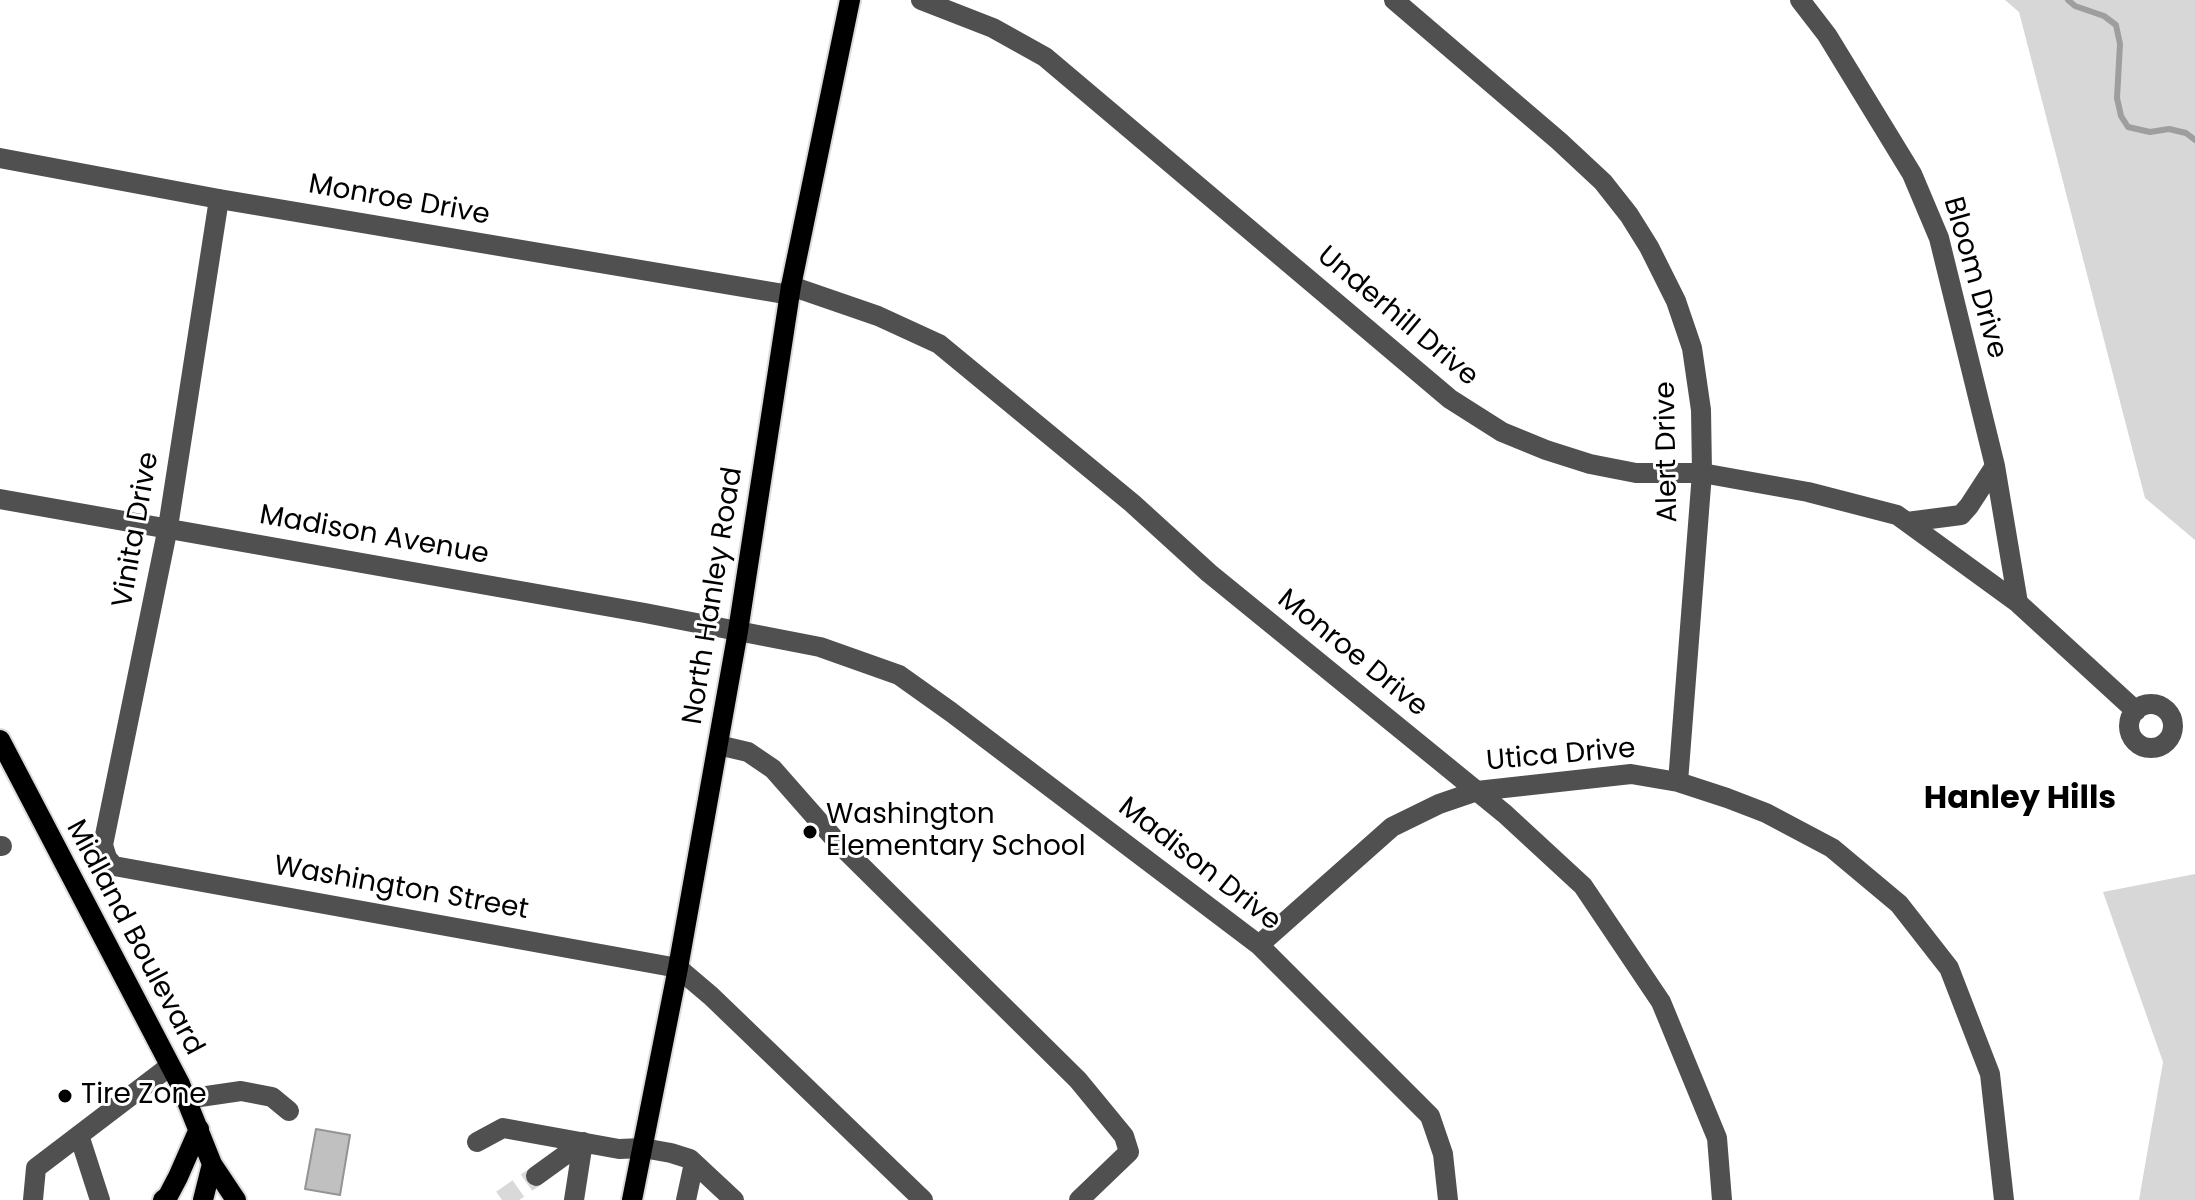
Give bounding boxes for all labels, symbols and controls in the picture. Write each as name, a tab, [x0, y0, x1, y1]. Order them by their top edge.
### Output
street label: Monroe Drive	[306, 169, 492, 233]
street label: Bloom Drive	[1935, 193, 2013, 363]
street label: Underhill Drive	[1310, 240, 1484, 394]
street label: Alert Drive	[1650, 381, 1686, 523]
street label: Vinita Drive	[107, 450, 167, 610]
street label: North Hanley Road	[677, 465, 751, 727]
street label: Madison Avenue	[257, 499, 491, 573]
street label: Monroe Drive	[1270, 583, 1434, 725]
street label: Utica Drive	[1485, 733, 1637, 779]
district label: Hanley Hills	[1924, 781, 2116, 819]
street label: Madison Drive	[1111, 791, 1287, 939]
place label: Washington Elementary School	[826, 799, 1086, 865]
street label: Midland Boulevard	[58, 815, 210, 1061]
marker: Washington Elementary School	[801, 823, 819, 841]
street label: Washington Street	[271, 850, 531, 928]
place label: Tire Zone	[81, 1079, 207, 1113]
marker: Tire Zone	[56, 1087, 74, 1105]

